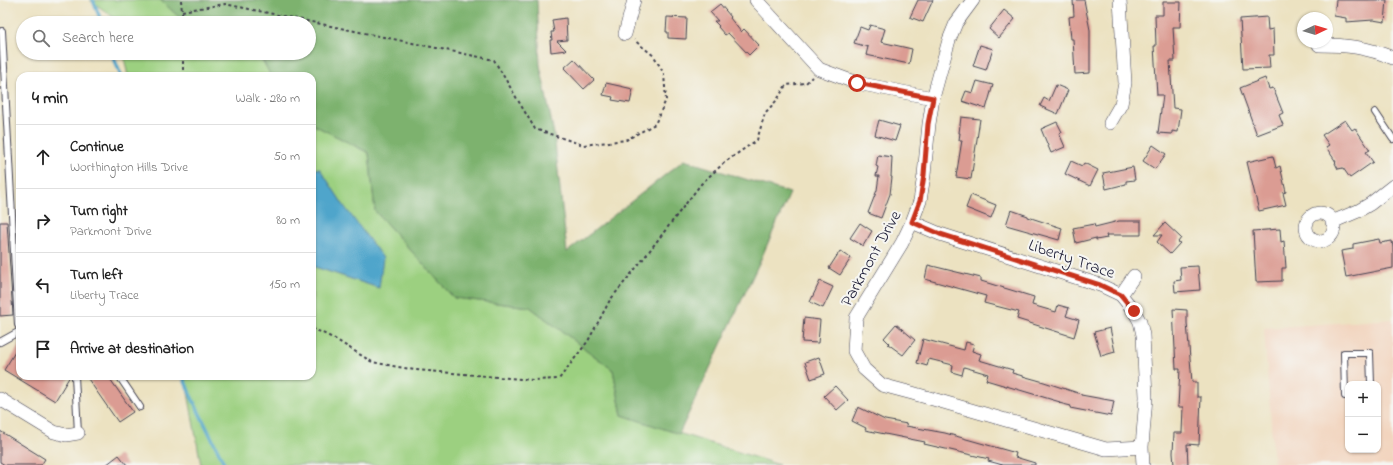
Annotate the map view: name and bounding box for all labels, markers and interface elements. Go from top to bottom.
north arrow [1297,12,1333,48]
search box [16,16,316,60]
icon: search [30,27,52,49]
text: Search here [62,27,134,49]
route start [848,74,866,92]
text: 4 min [32,86,68,111]
text: Walk · 280 m [235,89,300,108]
text: Continue [70,136,124,158]
icon: ahead [32,146,54,168]
text: 50 m [274,147,300,166]
text: Worthington Hills Drive [70,158,188,177]
text: Turn right [70,200,128,222]
street label: Parkmont Drive [835,206,908,311]
icon: right [32,210,54,232]
text: 80 m [276,211,300,230]
text: Parkmont Drive [70,222,152,241]
street label: Liberty Trace [1025,233,1118,287]
text: Turn left [70,264,123,286]
icon: left [32,274,54,296]
text: 150 m [269,275,300,294]
text: Liberty Trace [70,286,139,305]
route end [1125,302,1143,320]
icon: arrive [32,338,54,360]
text: Arrive at destination [70,338,194,360]
map controls [1345,381,1381,453]
button: + [1345,381,1381,417]
button: − [1345,417,1381,453]

